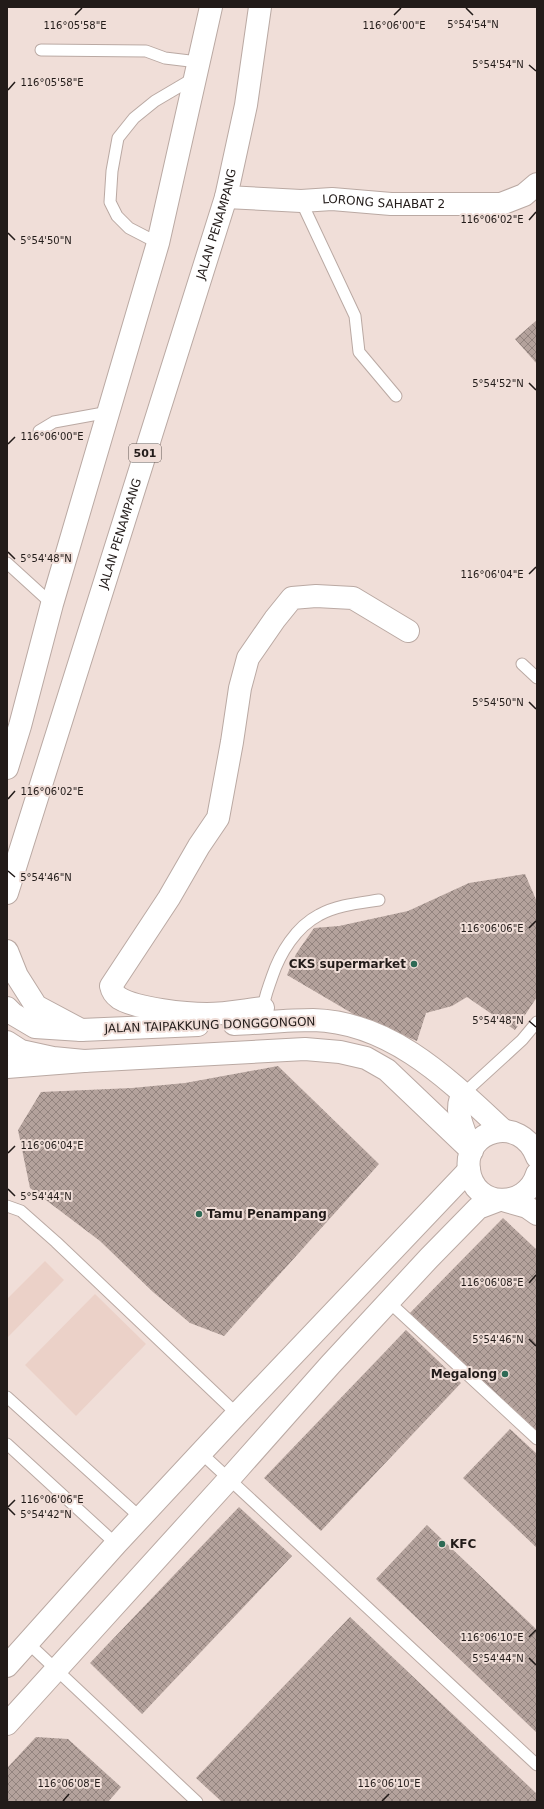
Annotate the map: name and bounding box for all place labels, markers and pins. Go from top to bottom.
place label: CKS supermarket [289,957,406,971]
marker: CKS supermarket [409,959,419,969]
place label: Tamu Penampang [207,1207,327,1221]
marker: Tamu Penampang [194,1209,204,1219]
place label: Megalong [431,1367,497,1381]
marker: Megalong [500,1369,510,1379]
place label: KFC [450,1537,476,1551]
marker: KFC [437,1539,447,1549]

